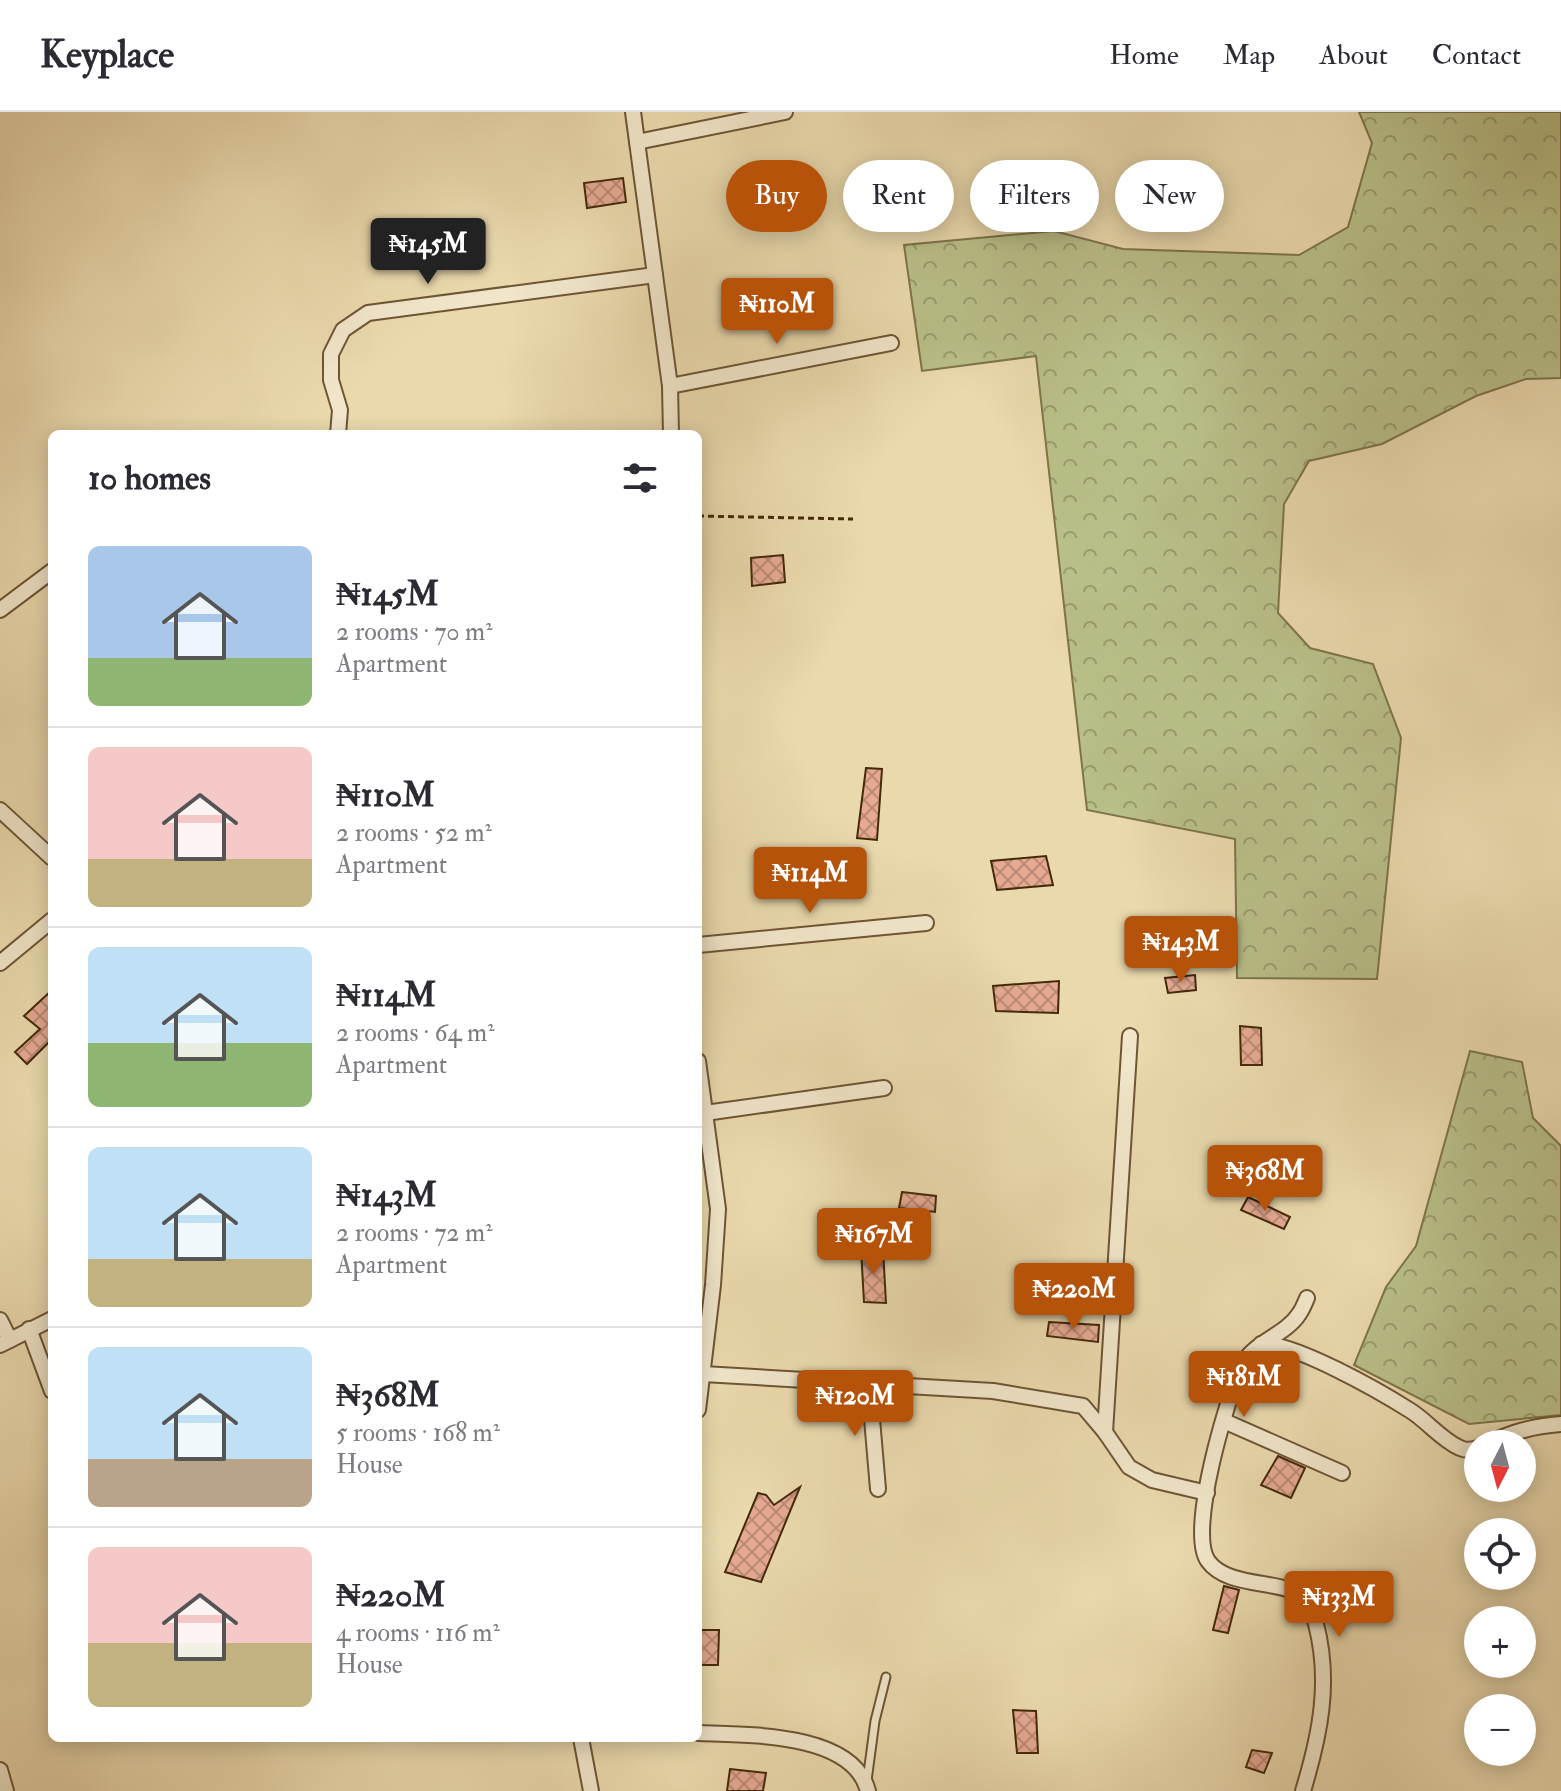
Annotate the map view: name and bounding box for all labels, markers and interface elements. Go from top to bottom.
text: Keyplace [40,31,174,79]
text: Home [1109,38,1179,73]
text: Map [1223,38,1275,73]
text: About [1319,38,1388,73]
text: Contact [1432,38,1521,73]
chip: Buy [726,160,827,232]
chip: Rent [843,160,954,232]
chip: Filters [970,160,1099,232]
chip: New [1115,160,1224,232]
pin: ₦145M [372,218,484,286]
text: ₦145M [389,228,467,260]
pin: ₦110M [721,278,833,346]
text: ₦110M [739,288,815,320]
icon: filters [618,456,662,500]
text: 10 homes [88,457,211,500]
text: ₦145M [336,573,439,616]
icon: home [152,578,248,674]
text: 2 rooms · 70 m² [336,616,493,648]
text: Apartment [336,648,447,680]
text: ₦110M [336,774,435,817]
icon: home [152,779,248,875]
text: 2 rooms · 52 m² [336,817,492,849]
pin: ₦114M [754,847,866,915]
text: Apartment [336,849,447,881]
text: ₦114M [772,857,848,889]
pin: ₦143M [1125,916,1237,984]
text: ₦143M [1142,926,1220,958]
text: ₦114M [336,974,436,1017]
icon: home [152,979,248,1075]
text: 2 rooms · 64 m² [336,1017,495,1049]
text: Apartment [336,1049,447,1081]
pin: ₦368M [1209,1145,1321,1213]
text: ₦368M [1225,1155,1305,1187]
text: ₦143M [336,1174,437,1217]
icon: home [152,1179,248,1275]
pin: ₦167M [818,1208,930,1276]
text: 2 rooms · 72 m² [336,1217,493,1249]
text: ₦167M [835,1218,913,1250]
text: Apartment [336,1249,447,1281]
pin: ₦220M [1018,1263,1130,1331]
text: ₦220M [1032,1273,1116,1305]
pin: ₦181M [1188,1351,1300,1419]
text: ₦181M [1207,1361,1281,1393]
pin: ₦120M [799,1370,911,1438]
text: ₦368M [336,1374,440,1417]
icon: home [152,1379,248,1475]
text: ₦120M [815,1380,895,1412]
text: 5 rooms · 168 m² [336,1417,500,1449]
north arrow [1464,1430,1536,1502]
map controls [1464,1430,1536,1766]
text: House [336,1449,403,1481]
button: locate [1464,1518,1536,1590]
pin: ₦133M [1283,1571,1395,1639]
text: ₦220M [336,1574,445,1617]
icon: home [152,1579,248,1675]
text: ₦133M [1302,1581,1376,1613]
button: + [1464,1606,1536,1678]
text: 4 rooms · 116 m² [336,1617,500,1649]
text: House [336,1649,403,1681]
button: − [1464,1694,1536,1766]

